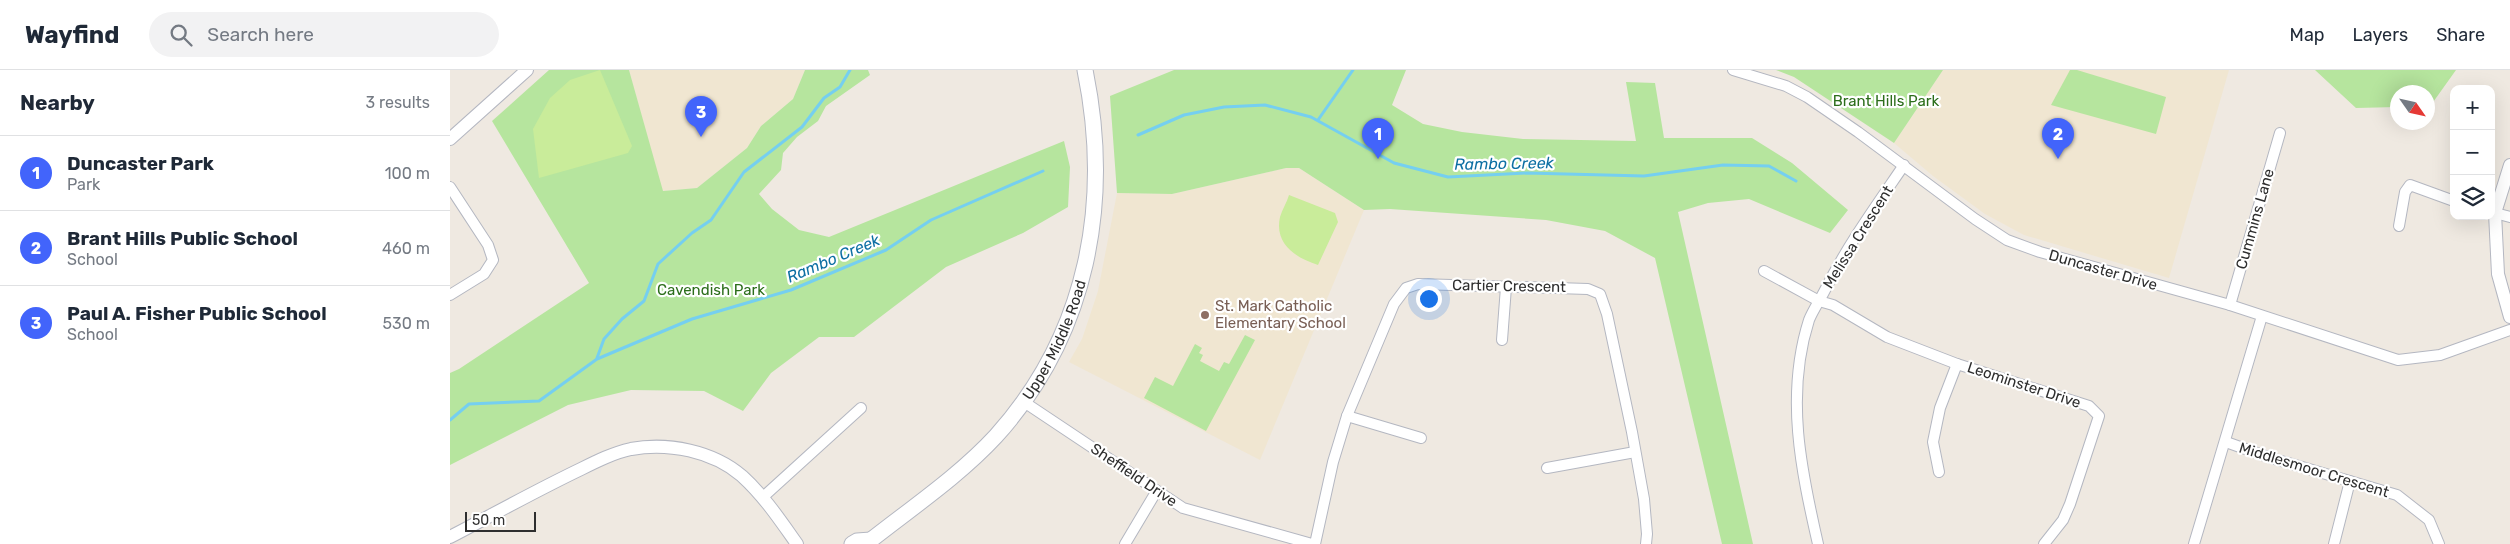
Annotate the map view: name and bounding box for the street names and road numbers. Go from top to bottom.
street label: Cummins Lane [2232,167,2278,271]
street label: Melissa Crescent [1819,182,1897,292]
street label: Duncaster Drive [2047,246,2159,294]
street label: Cartier Crescent [1452,276,1566,296]
street label: Upper Middle Road [1019,278,1090,403]
street label: Leominster Drive [1965,358,2083,412]
street label: Sheffield Drive [1087,439,1181,511]
street label: Middlesmoor Crescent [2237,439,2391,501]

